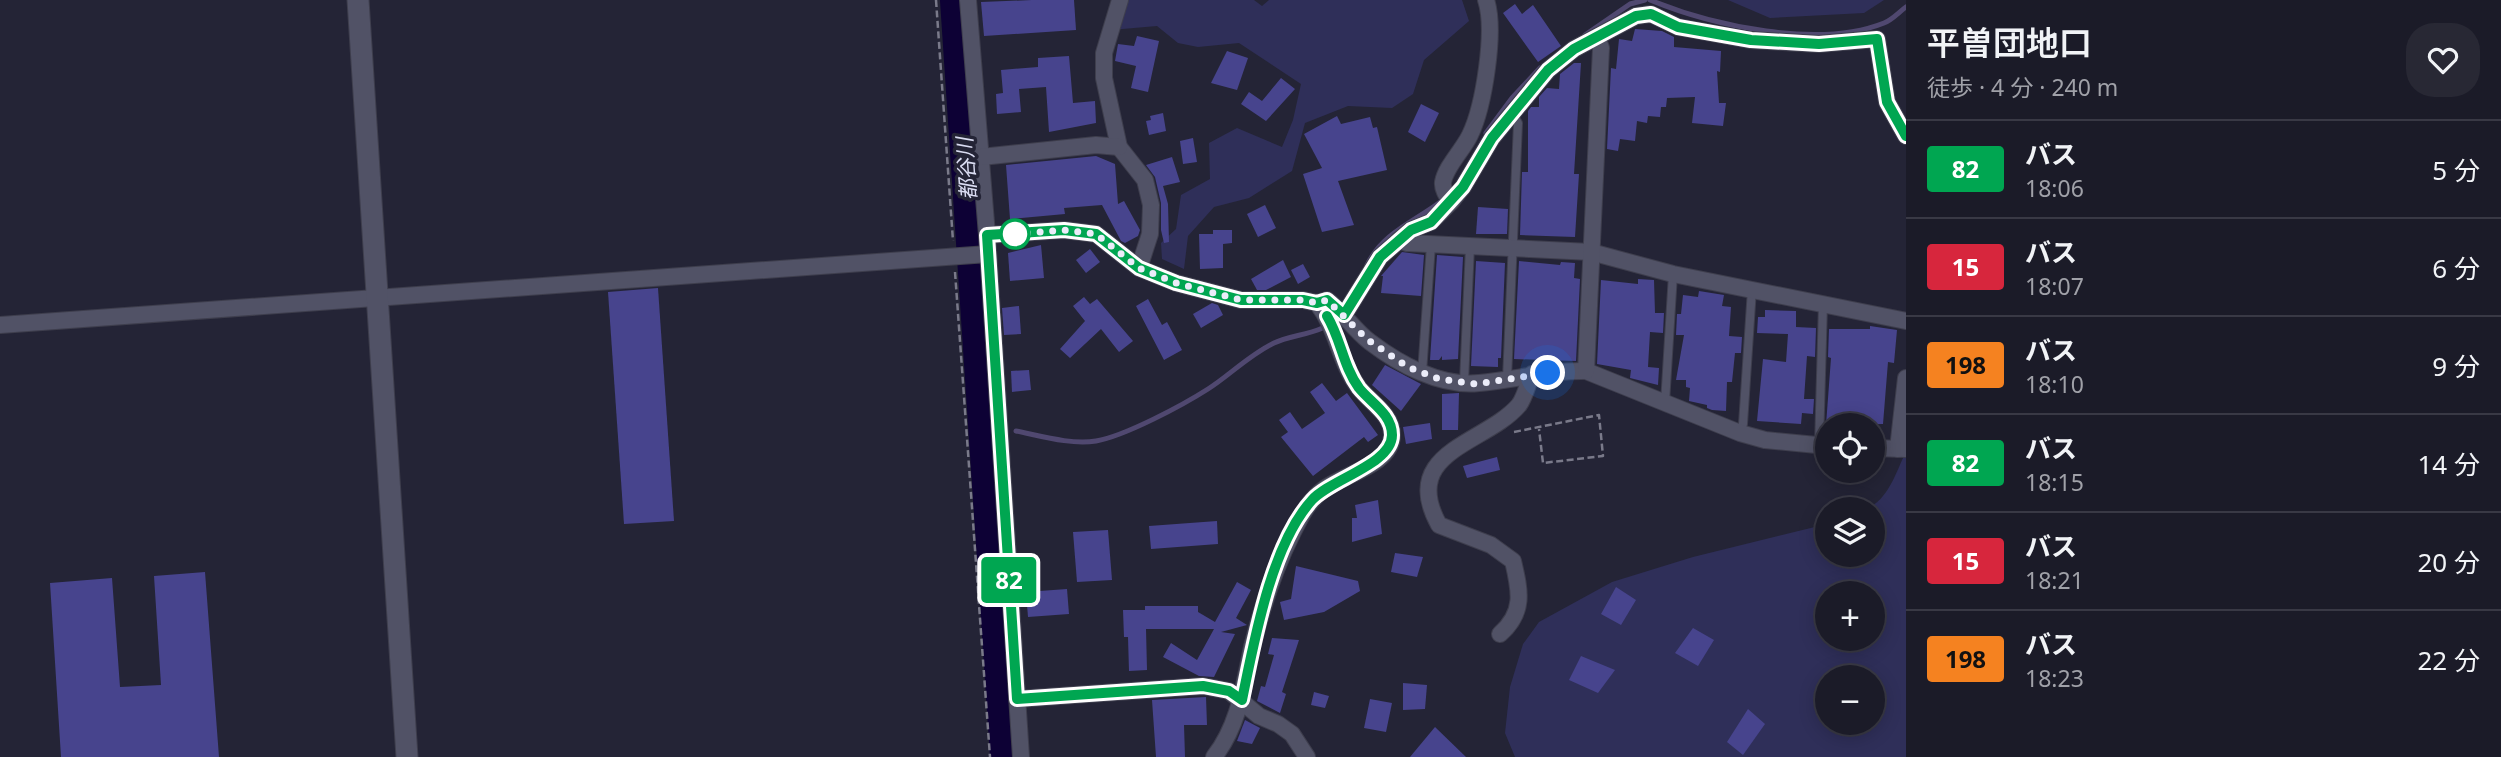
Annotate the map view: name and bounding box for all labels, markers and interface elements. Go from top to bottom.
text: 平曽団地口 [1927,20,2092,65]
button: heart [2406,23,2480,97]
text: 徒歩 · 4 分 · 240 m [1927,71,2118,103]
water label: 都谷川 [950,135,982,201]
text: バス [2025,136,2077,172]
text: 82 [1952,152,1979,185]
text: 5 分 [2432,152,2480,188]
text: 18:06 [2025,172,2084,204]
unlabelled marker [1000,219,1030,249]
text: バス [2025,234,2077,270]
text: 15 [1952,250,1979,283]
text: 6 分 [2432,250,2480,286]
text: 18:07 [2025,270,2084,302]
text: バス [2025,332,2077,368]
text: 198 [1945,348,1986,381]
text: 9 分 [2432,348,2480,384]
your location [1530,355,1565,390]
text: 18:10 [2025,368,2084,400]
map controls [1815,413,1885,735]
button: locate [1815,413,1885,483]
text: バス [2025,430,2077,466]
text: 82 [1952,446,1979,479]
text: 14 分 [2417,446,2480,482]
text: 18:15 [2025,466,2084,498]
button: layers [1815,497,1885,567]
text: バス [2025,528,2077,564]
text: 15 [1952,544,1979,577]
text: 20 分 [2417,544,2480,580]
line badge: 82 [978,557,1040,603]
text: 82 [995,563,1023,596]
text: 18:21 [2025,564,2084,596]
button: + [1815,581,1885,651]
text: バス [2025,626,2077,662]
text: 198 [1945,642,1986,675]
text: 22 分 [2417,642,2480,678]
text: 18:23 [2025,662,2084,694]
button: − [1815,665,1885,735]

